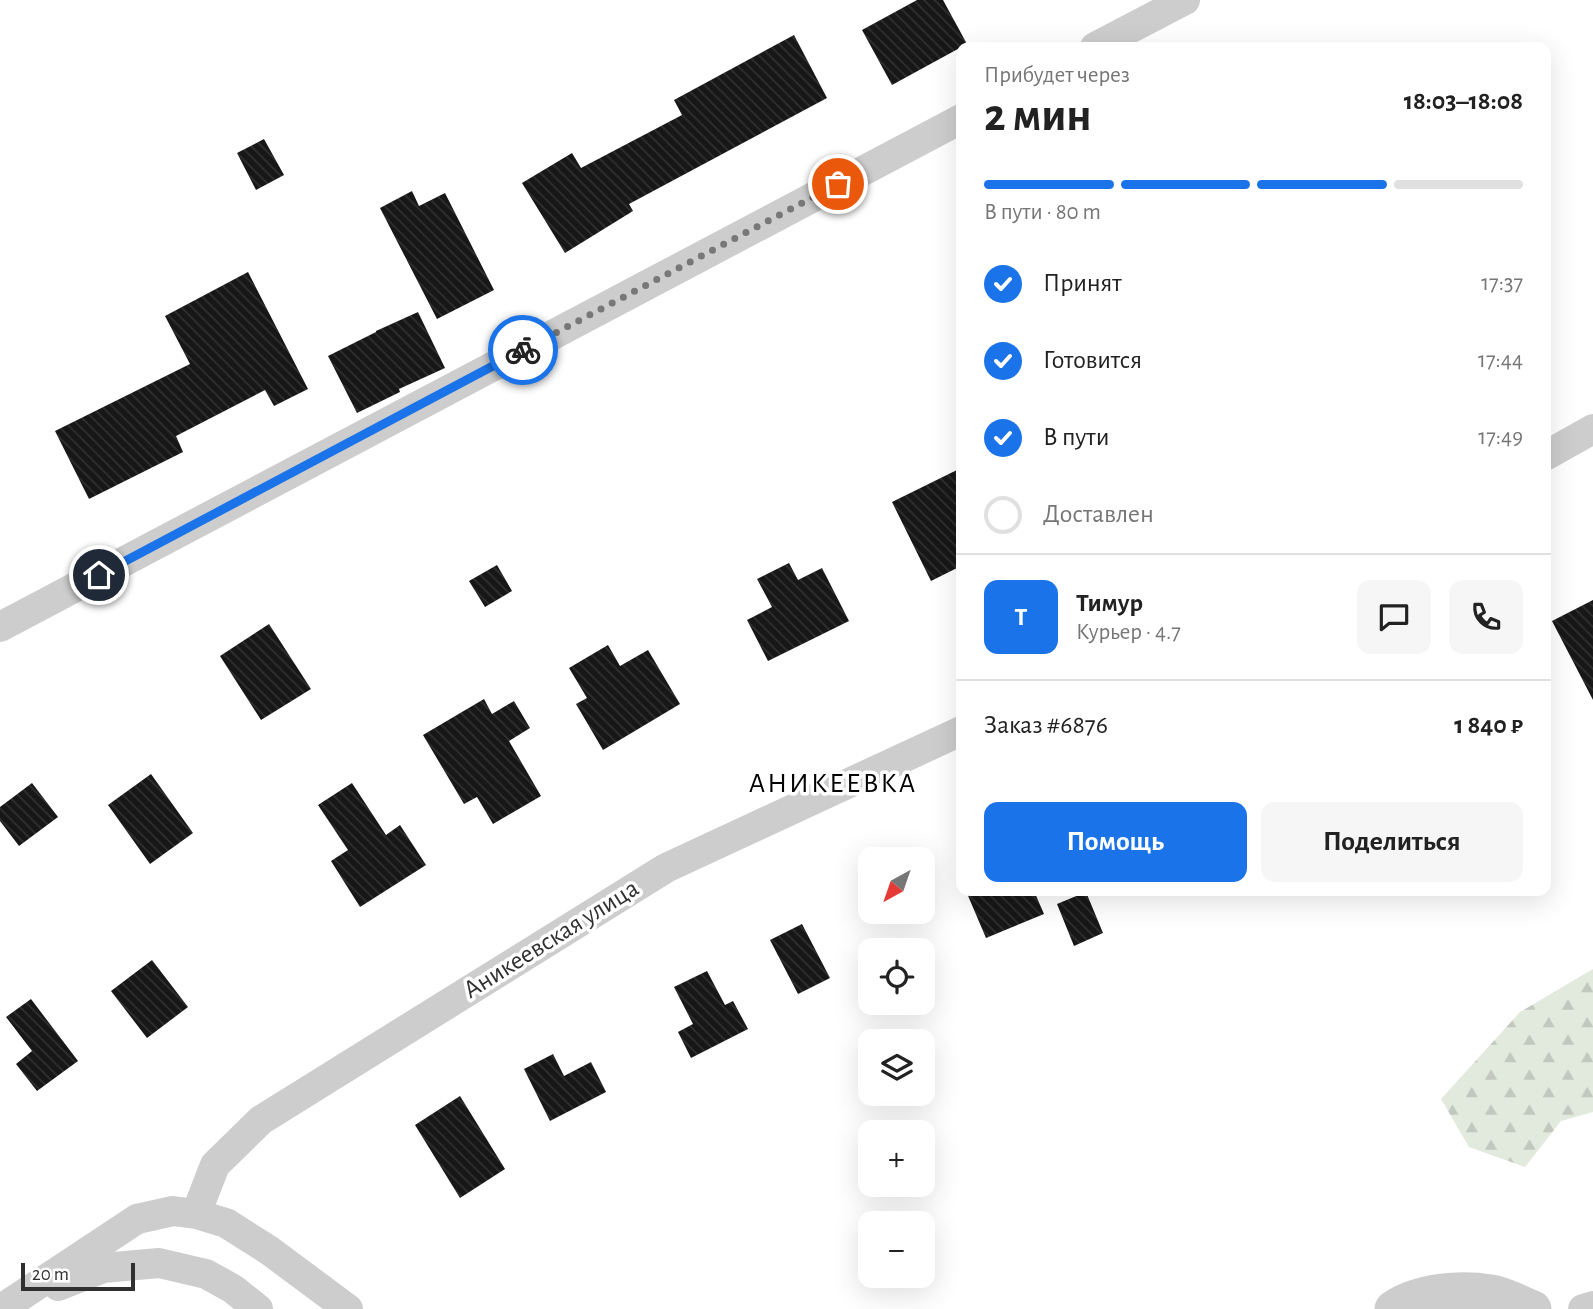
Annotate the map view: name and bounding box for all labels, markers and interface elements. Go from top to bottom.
text: Прибудет через [984,64,1130,87]
text: 18:03–18:08 [1404,88,1523,114]
text: 2 мин [984,93,1092,139]
pin [808,154,868,214]
icon: bag [819,165,857,203]
text: В пути · 80 m [984,201,1101,224]
icon: check [984,265,1022,303]
text: Принят [1043,270,1122,296]
text: 17:37 [1481,272,1523,295]
courier [488,315,558,385]
icon: bike [504,331,542,369]
icon: check [984,342,1022,380]
text: Готовится [1043,347,1142,373]
text: 17:44 [1478,349,1523,372]
icon: check [984,419,1022,457]
text: В пути [1043,424,1109,450]
text: 17:49 [1478,426,1523,449]
text: Доставлен [1043,501,1154,527]
pin [69,545,129,605]
icon: home [80,556,118,594]
button: chat [1357,580,1431,654]
button: phone [1449,580,1523,654]
text: Тимур [1076,590,1143,616]
text: Т [1015,604,1027,630]
text: Курьер · 4.7 [1076,621,1181,644]
text: Заказ #6876 [984,712,1108,738]
text: 1 840 ₽ [1454,712,1523,738]
district label: АНИКЕЕВКА [749,770,917,798]
button: Помощь [984,802,1247,882]
button: Поделиться [1261,802,1523,882]
north arrow [858,847,934,924]
map controls [858,847,935,1288]
street label: Аникеевская улица [459,875,643,1003]
button: locate [858,938,935,1015]
button: layers [858,1029,935,1106]
button: + [858,1120,935,1197]
button: − [858,1211,935,1288]
scale bar [21,1260,135,1292]
text: 20 m [32,1265,69,1284]

